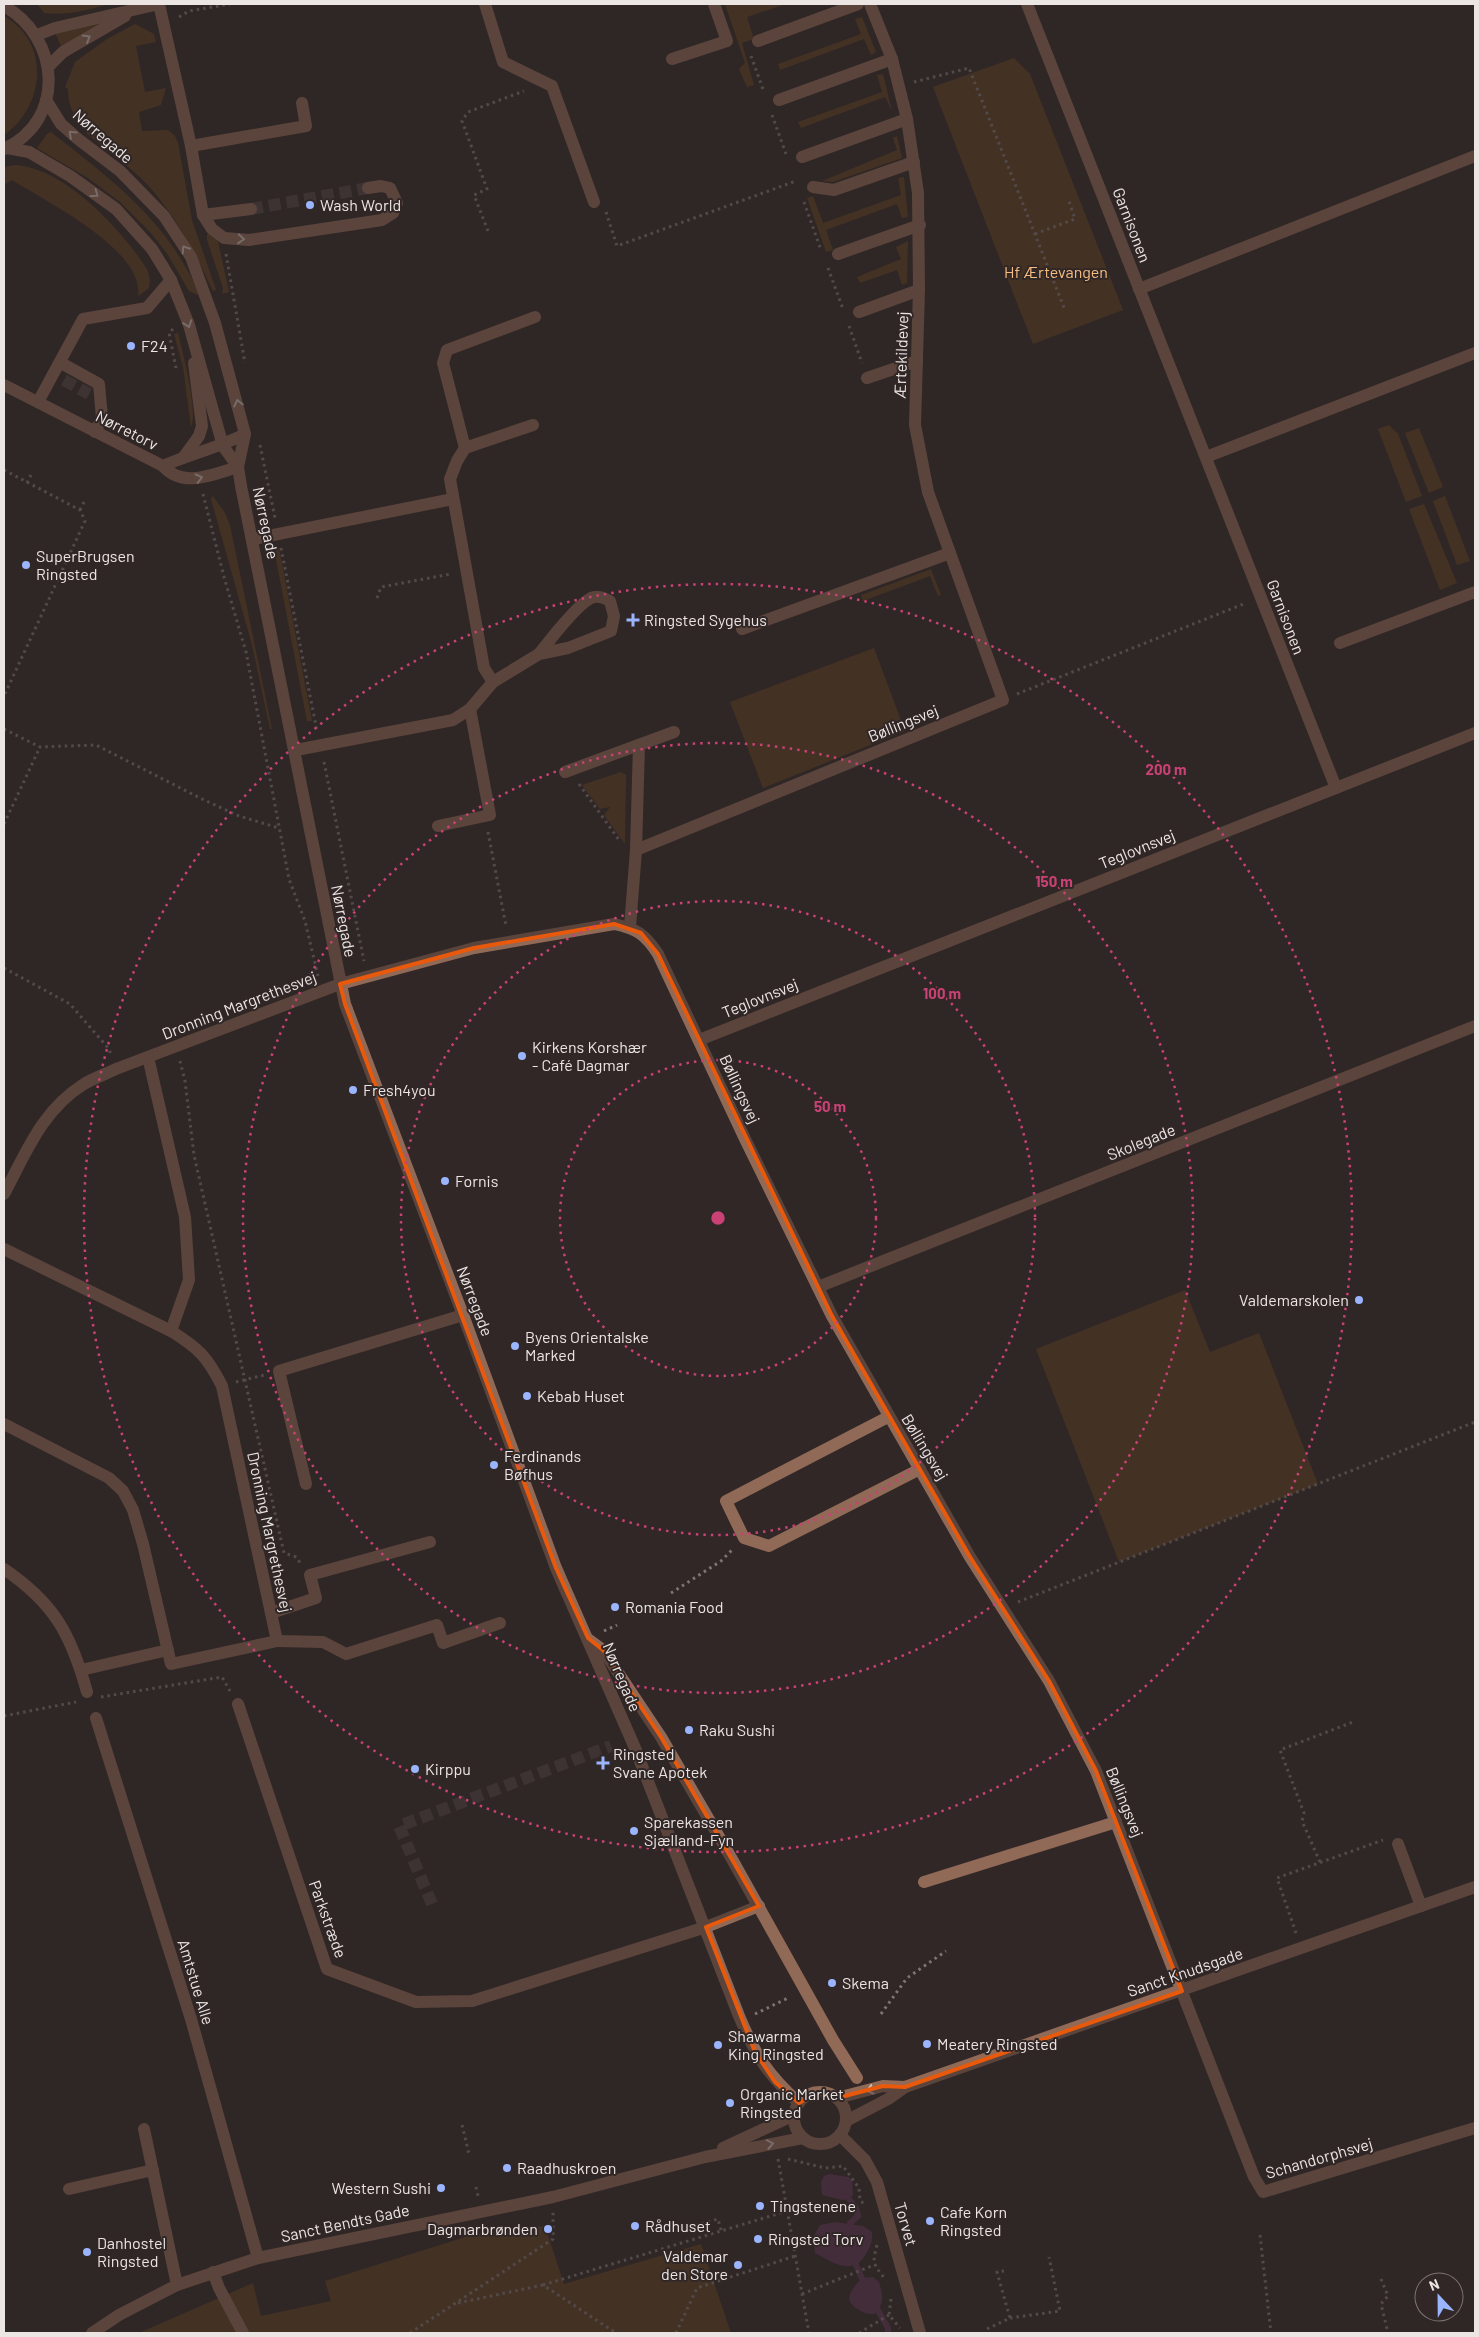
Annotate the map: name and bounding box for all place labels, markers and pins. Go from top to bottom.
place label: Wash World [320,195,401,214]
marker: Wash World [304,199,316,211]
place label: F24 [141,336,167,355]
marker: F24 [125,340,137,352]
place label: SuperBrugsen Ringsted [36,546,135,583]
marker: SuperBrugsen Ringsted [20,559,32,571]
place label: Ringsted Sygehus [644,610,767,629]
marker: Ringsted Sygehus [626,613,640,627]
place label: Kirkens Korshær - Café Dagmar [532,1037,647,1074]
marker: Kirkens Korshær - Café Dagmar [516,1050,528,1062]
place label: Fresh4you [363,1080,436,1099]
marker: Fresh4you [347,1084,359,1096]
place label: Fornis [455,1171,498,1190]
marker: Fornis [439,1175,451,1187]
centre of rings [709,1209,727,1227]
place label: Valdemarskolen [1239,1290,1349,1309]
marker: Valdemarskolen [1353,1294,1365,1306]
place label: Byens Orientalske Marked [525,1327,649,1364]
marker: Byens Orientalske Marked [509,1340,521,1352]
place label: Kebab Huset [537,1386,625,1405]
marker: Kebab Huset [521,1390,533,1402]
place label: Ferdinands Bøfhus [504,1446,581,1483]
marker: Ferdinands Bøfhus [488,1459,500,1471]
place label: Romania Food [625,1597,724,1616]
marker: Romania Food [609,1601,621,1613]
place label: Raku Sushi [699,1720,775,1739]
marker: Raku Sushi [683,1724,695,1736]
place label: Ringsted Svane Apotek [613,1744,707,1781]
marker: Ringsted Svane Apotek [597,1757,609,1769]
place label: Kirppu [425,1759,471,1778]
marker: Kirppu [409,1763,421,1775]
place label: Sparekassen Sjælland-Fyn [644,1812,734,1849]
marker: Sparekassen Sjælland-Fyn [628,1825,640,1837]
place label: Skema [842,1973,889,1992]
marker: Skema [826,1977,838,1989]
place label: Shawarma King Ringsted [728,2026,824,2063]
place label: Meatery Ringsted [937,2034,1057,2053]
marker: Meatery Ringsted [921,2038,933,2050]
marker: Shawarma King Ringsted [712,2039,724,2051]
place label: Organic Market Ringsted [740,2084,844,2121]
marker: Organic Market Ringsted [724,2097,736,2109]
place label: Raadhuskroen [517,2158,616,2177]
marker: Raadhuskroen [501,2162,513,2174]
place label: Western Sushi [332,2178,431,2197]
marker: Western Sushi [435,2182,447,2194]
place label: Tingstenene [770,2196,856,2215]
marker: Tingstenene [754,2200,766,2212]
place label: Cafe Korn Ringsted [940,2202,1007,2239]
marker: Cafe Korn Ringsted [924,2215,936,2227]
place label: Rådhuset [645,2216,711,2235]
place label: Dagmarbrønden [427,2219,538,2238]
marker: Rådhuset [629,2220,641,2232]
marker: Dagmarbrønden [542,2223,554,2235]
place label: Ringsted Torv [768,2229,864,2248]
place label: Danhostel Ringsted [97,2233,166,2270]
marker: Ringsted Torv [752,2233,764,2245]
marker: Danhostel Ringsted [81,2246,93,2258]
place label: Valdemar den Store [661,2246,728,2283]
marker: Valdemar den Store [732,2259,744,2271]

